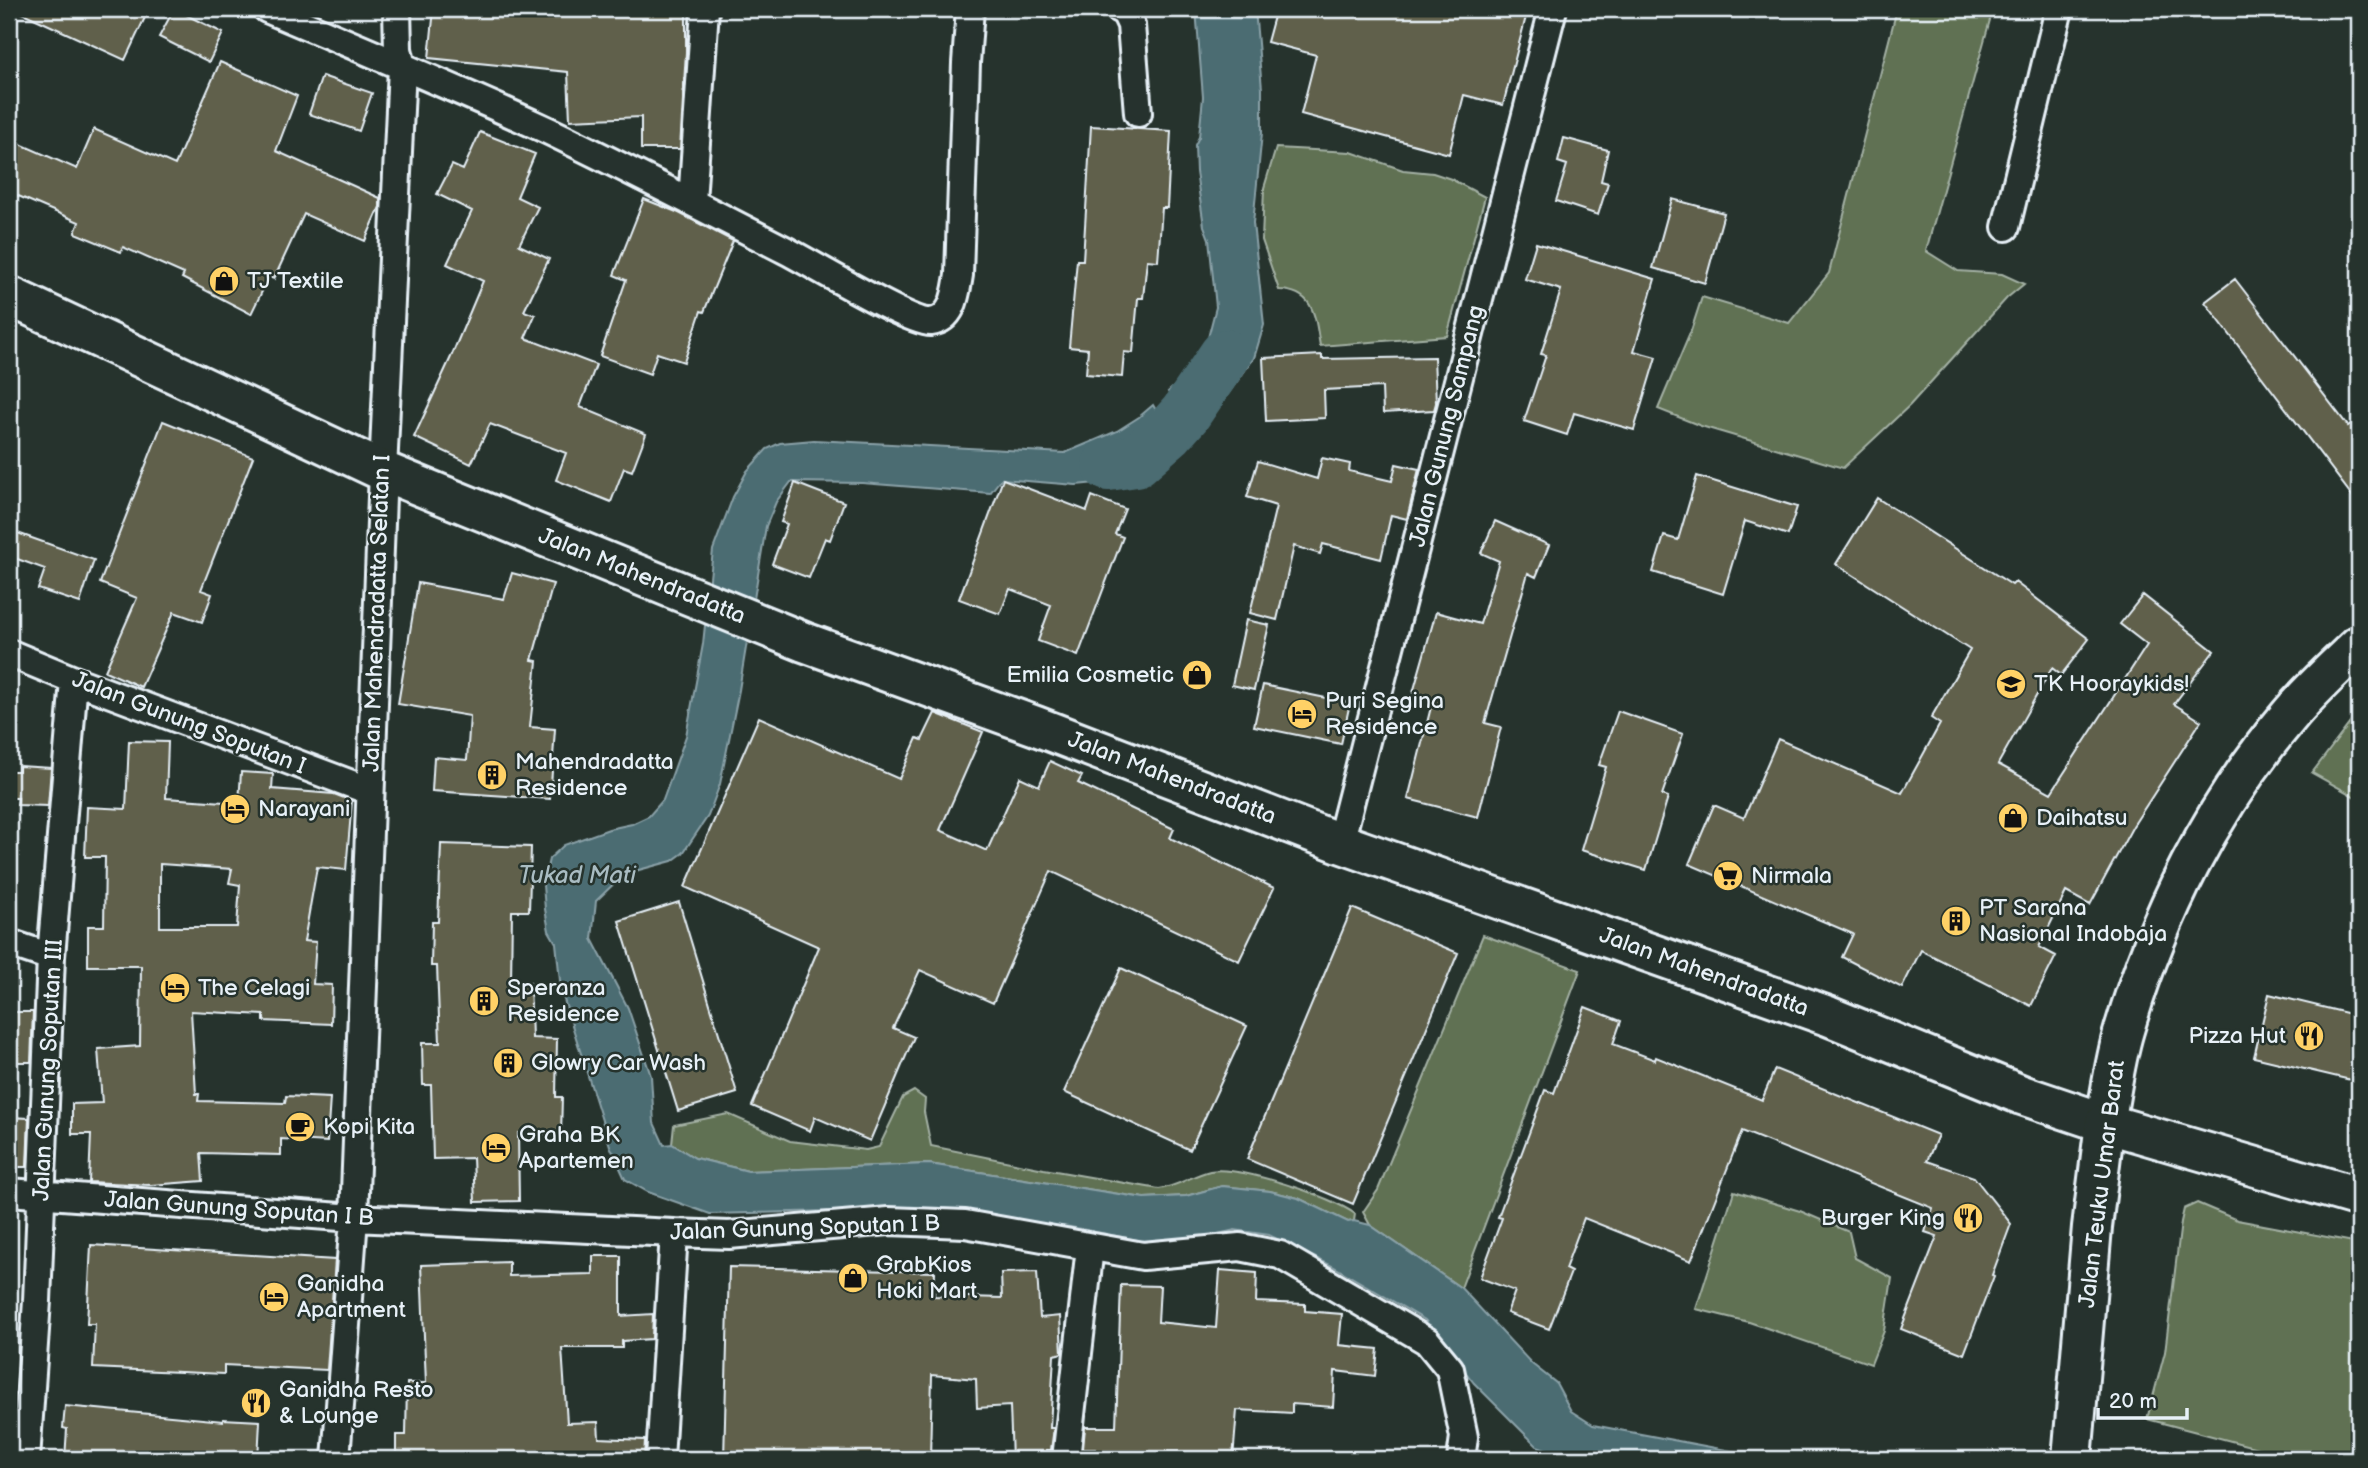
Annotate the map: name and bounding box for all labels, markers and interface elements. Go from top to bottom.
shop icon: TJ Textile [207,264,241,298]
place label: TJ Textile [247,267,344,295]
street label: Jalan Gunung Sampang [1403,302,1491,550]
street label: Jalan Mahendradatta Selatan I [357,454,397,772]
street label: Jalan Mahendradatta [534,522,750,630]
shop icon: Emilia Cosmetic [1180,658,1214,692]
place label: Emilia Cosmetic [1007,661,1174,689]
street label: Jalan Gunung Soputan I [68,665,310,781]
school or university icon: TK Hooraykids! [1994,667,2028,701]
place label: TK Hooraykids! [2034,670,2189,698]
place label: Puri Segina Residence [1325,687,1444,741]
hotel icon: Puri Segina Residence [1285,697,1319,731]
street label: Jalan Mahendradatta [1064,725,1280,831]
place label: Mahendradatta Residence [515,748,674,802]
building icon: Mahendradatta Residence [475,758,509,792]
hotel icon: Narayani [218,792,252,826]
place label: Narayani [258,795,350,823]
shop icon: Daihatsu [1996,801,2030,835]
place label: Daihatsu [2036,804,2128,832]
supermarket icon: Nirmala [1711,859,1745,893]
water label: Tukad Mati [518,861,637,890]
place label: Nirmala [1751,862,1832,890]
place label: PT Sarana Nasional Indobaja [1979,894,2167,948]
building icon: PT Sarana Nasional Indobaja [1939,904,1973,938]
street label: Jalan Mahendradatta [1596,921,1812,1023]
street label: Jalan Gunung Soputan III [27,938,69,1202]
hotel icon: The Celagi [158,971,192,1005]
place label: The Celagi [198,974,310,1002]
place label: Speranza Residence [507,974,619,1028]
building icon: Speranza Residence [467,984,501,1018]
restaurant icon: Pizza Hut [2292,1019,2326,1053]
place label: Pizza Hut [2189,1022,2286,1050]
building icon: Glowry Car Wash [491,1046,525,1080]
place label: Glowry Car Wash [531,1049,706,1077]
street label: Jalan Teuku Umar Barat [2073,1059,2131,1309]
cafe icon: Kopi Kita [283,1110,317,1144]
place label: Kopi Kita [323,1113,415,1141]
place label: Graha BK Apartemen [519,1121,634,1175]
hotel icon: Graha BK Apartemen [479,1131,513,1165]
street label: Jalan Gunung Soputan I B [103,1186,375,1232]
restaurant icon: Burger King [1951,1201,1985,1235]
place label: Burger King [1821,1204,1945,1232]
street label: Jalan Gunung Soputan I B [670,1209,941,1247]
place label: GrabKios Hoki Mart [876,1251,977,1305]
shop icon: GrabKios Hoki Mart [836,1261,870,1295]
place label: Ganidha Apartment [297,1270,406,1324]
hotel icon: Ganidha Apartment [257,1280,291,1314]
place label: Ganidha Resto & Lounge [279,1376,434,1430]
scale bar [2098,1377,2188,1421]
restaurant icon: Ganidha Resto & Lounge [239,1386,273,1420]
text: 20 m [2109,1389,2157,1414]

